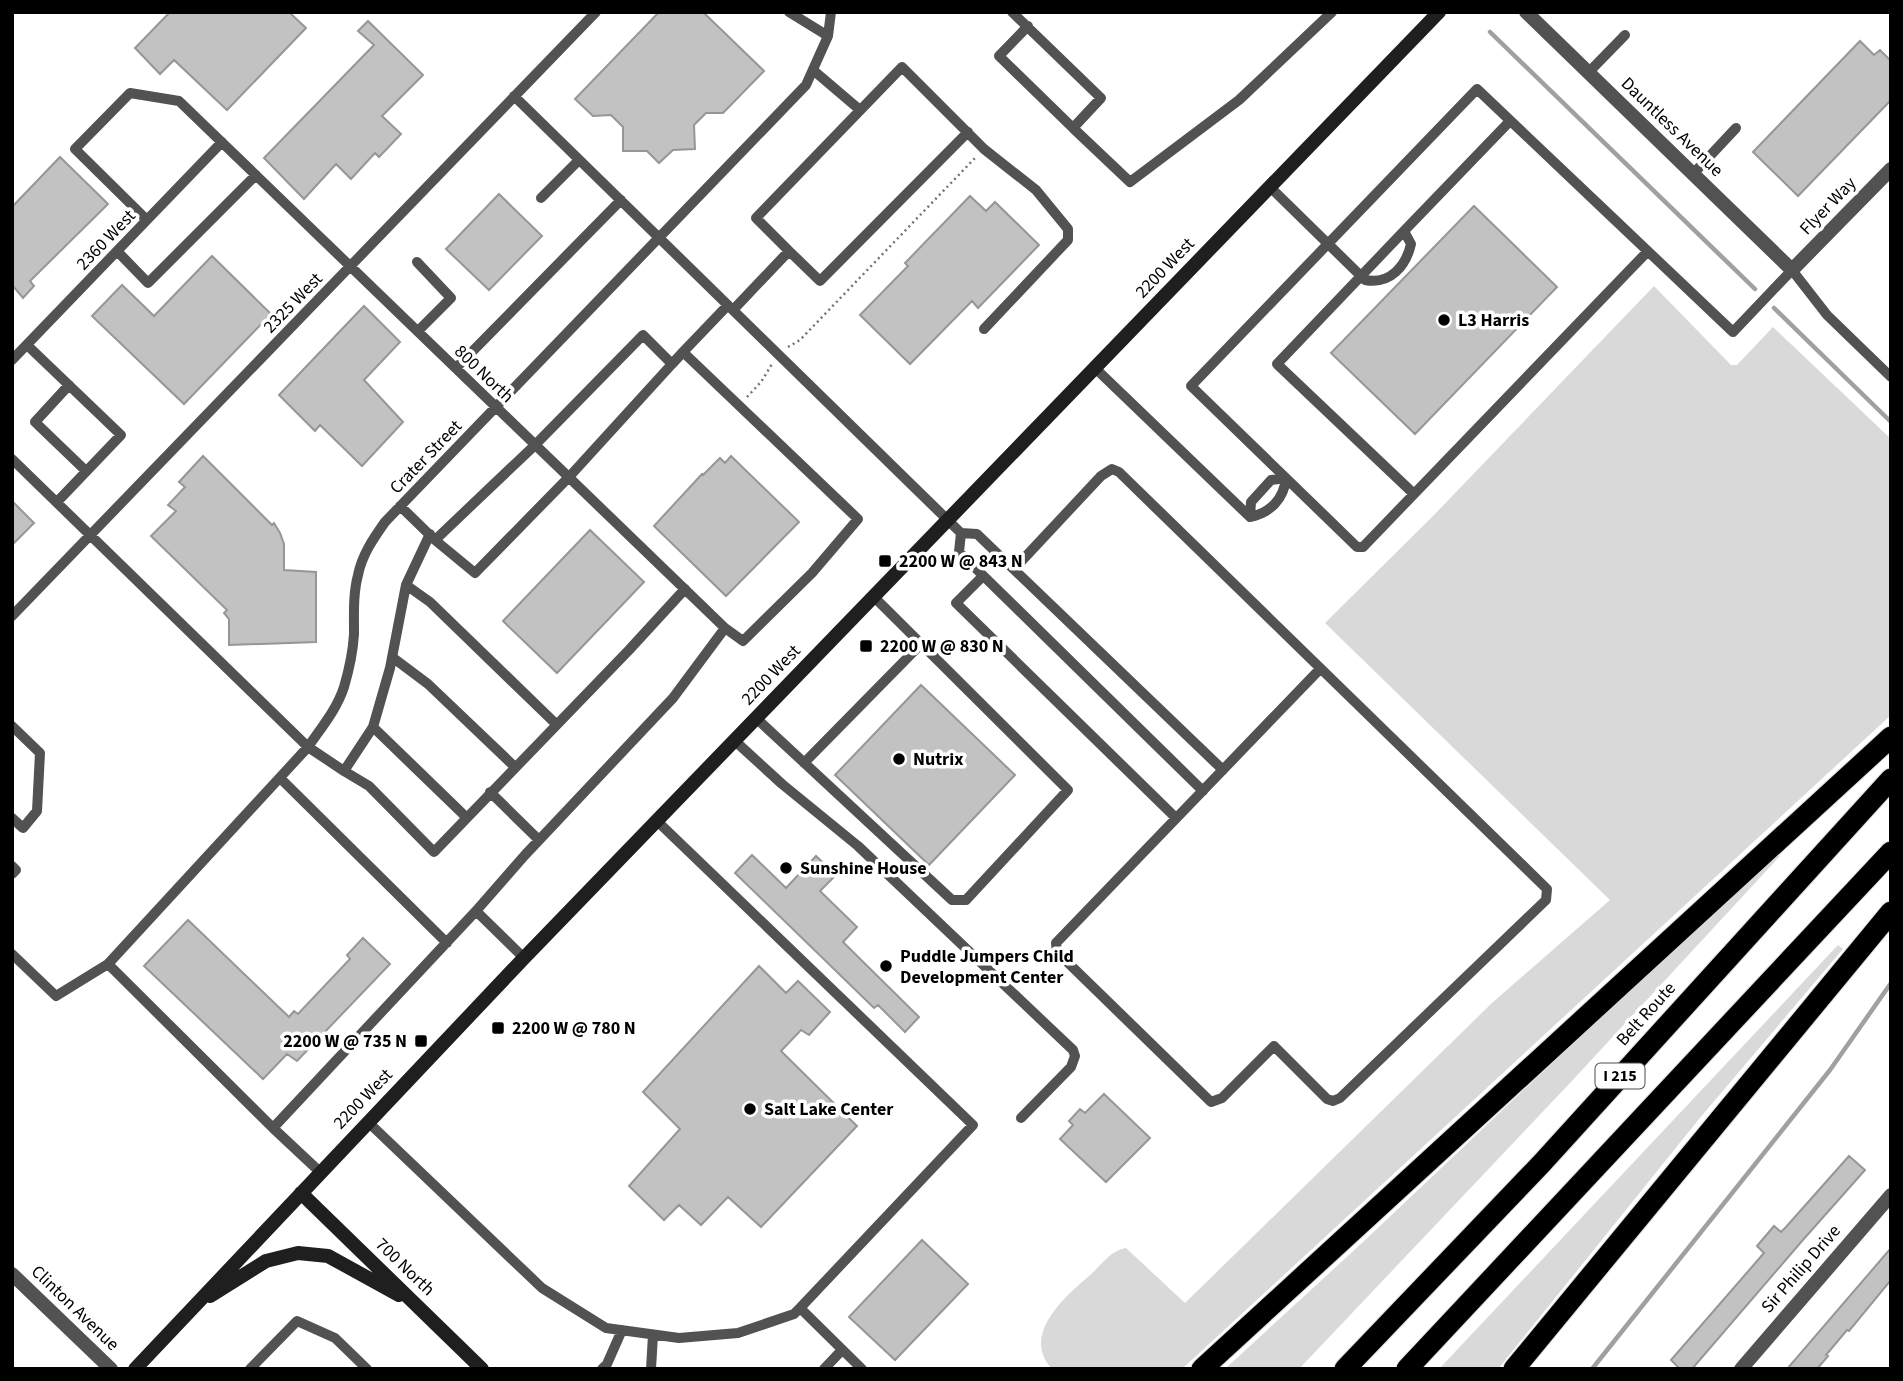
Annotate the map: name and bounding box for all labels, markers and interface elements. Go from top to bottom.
street label: Dauntless Avenue [1615,72,1729,182]
street label: Flyer Way [1794,171,1862,241]
street label: 2360 West [71,204,141,276]
street label: 2200 West [1130,232,1200,304]
street label: 2325 West [258,267,328,339]
place label: L3 Harris [1458,308,1529,333]
marker: L3 Harris [1436,312,1452,328]
street label: 800 North [449,339,519,409]
street label: Crater Street [384,414,468,500]
place label: 2200 W @ 843 N [899,549,1023,574]
marker: 2200 W @ 843 N [877,553,893,569]
place label: 2200 W @ 830 N [880,634,1004,659]
marker: 2200 W @ 830 N [858,638,874,654]
street label: 2200 West [736,639,806,711]
place label: Nutrix [913,747,963,772]
marker: Nutrix [891,751,907,767]
place label: Sunshine House [800,856,927,881]
marker: Sunshine House [778,860,794,876]
place label: Puddle Jumpers Child Development Center [900,944,1074,990]
marker: Puddle Jumpers Child Development Center [878,958,894,974]
street label: Belt Route [1611,977,1681,1051]
place label: 2200 W @ 780 N [512,1016,636,1041]
marker: 2200 W @ 780 N [490,1020,506,1036]
place label: 2200 W @ 735 N [283,1029,407,1054]
marker: 2200 W @ 735 N [413,1033,429,1049]
street label: 2200 West [328,1063,398,1135]
road number: I 215 [1596,1064,1644,1088]
place label: Salt Lake Center [764,1097,894,1122]
marker: Salt Lake Center [742,1101,758,1117]
street label: Sir Philip Drive [1756,1219,1847,1319]
street label: 700 North [370,1232,440,1302]
street label: Clinton Avenue [25,1260,125,1357]

